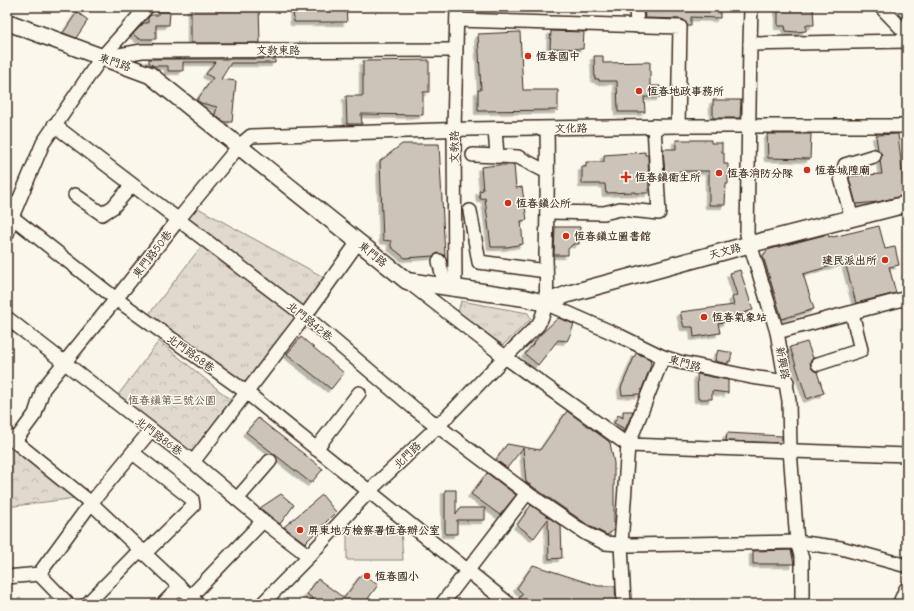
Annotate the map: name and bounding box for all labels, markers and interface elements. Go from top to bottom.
street label: 文教東路 [256,44,300,57]
place label: 恆春國中 [536,50,580,63]
street label: 東門路 [97,51,133,74]
marker: 恆春國中 [523,51,533,61]
place label: 恆春地政事務所 [647,85,724,98]
marker: 恆春地政事務所 [634,86,644,96]
street label: 文化路 [554,122,588,135]
street label: 文教路 [448,131,461,164]
place label: 恆春城隍廟 [815,164,870,177]
marker: 恆春城隍廟 [802,165,812,175]
place label: 恆春消防分隊 [727,167,793,180]
marker: 恆春消防分隊 [714,168,724,178]
marker: 恆春鎮衛生所 [620,171,632,183]
place label: 恆春鎮衛生所 [635,171,701,184]
place label: 恆春鎮公所 [516,197,571,210]
marker: 恆春鎮公所 [503,198,513,208]
street label: 東門路50巷 [130,228,175,281]
place label: 恆春鎮立圖書館 [574,230,651,243]
marker: 恆春鎮立圖書館 [561,231,571,241]
street label: 東門路 [356,239,390,270]
street label: 天文路 [708,241,743,262]
place label: 建民派出所 [822,254,877,267]
marker: 建民派出所 [880,255,890,265]
street label: 北門路42巷 [284,299,335,344]
place label: 恆春氣象站 [712,311,767,324]
marker: 恆春氣象站 [699,312,709,322]
street label: 北門路68巷 [164,332,217,375]
street label: 新興路 [773,346,792,381]
street label: 東門路 [667,353,702,374]
park label: 恆春鎮第三號公園 [128,394,216,407]
street label: 北門路86巷 [133,414,185,458]
street label: 北門路 [391,439,424,471]
place label: 屏東地方檢察署恆春辦公室 [308,524,440,537]
marker: 屏東地方檢察署恆春辦公室 [295,525,305,535]
place label: 恆春國小 [375,570,419,583]
marker: 恆春國小 [362,571,372,581]

